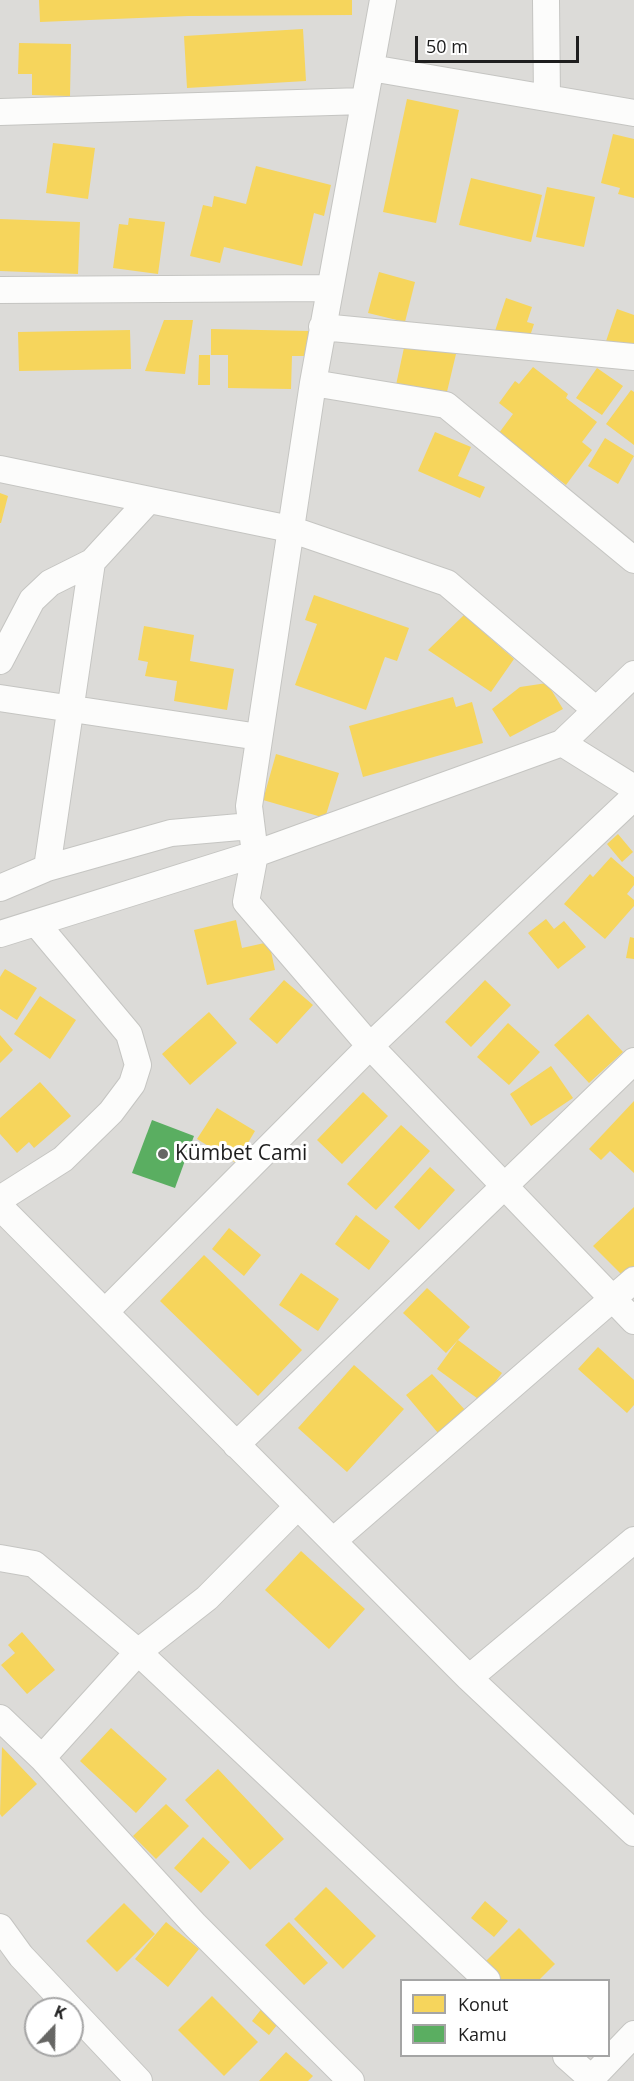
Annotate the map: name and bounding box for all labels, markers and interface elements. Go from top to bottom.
scale bar [418,24,582,62]
text: 50 m [426,34,468,58]
place label: Kümbet Cami [175,1141,307,1167]
marker: Kümbet Cami [156,1147,170,1161]
legend [400,1979,610,2057]
text: Konut [458,1992,508,2016]
north arrow [24,1997,84,2057]
text: K [51,2000,69,2024]
text: Kamu [458,2022,507,2046]

